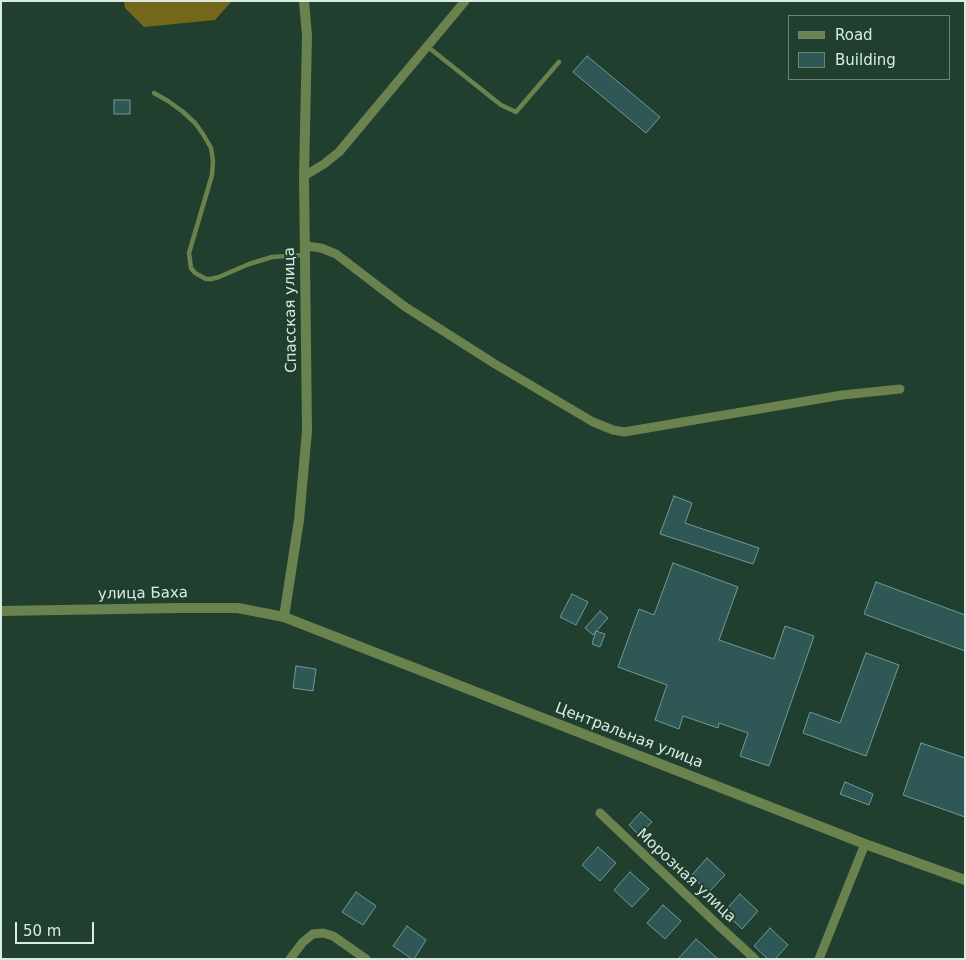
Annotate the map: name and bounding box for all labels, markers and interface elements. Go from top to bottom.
legend [788,15,951,80]
text: Road [835,26,873,44]
text: Building [835,51,896,69]
street label: Спасская улица [281,247,301,373]
street label: улица Баха [98,584,188,604]
street label: Центральная улица [553,699,705,773]
street label: Морозная улица [633,825,739,927]
scale bar [18,912,96,944]
text: 50 m [23,922,61,940]

